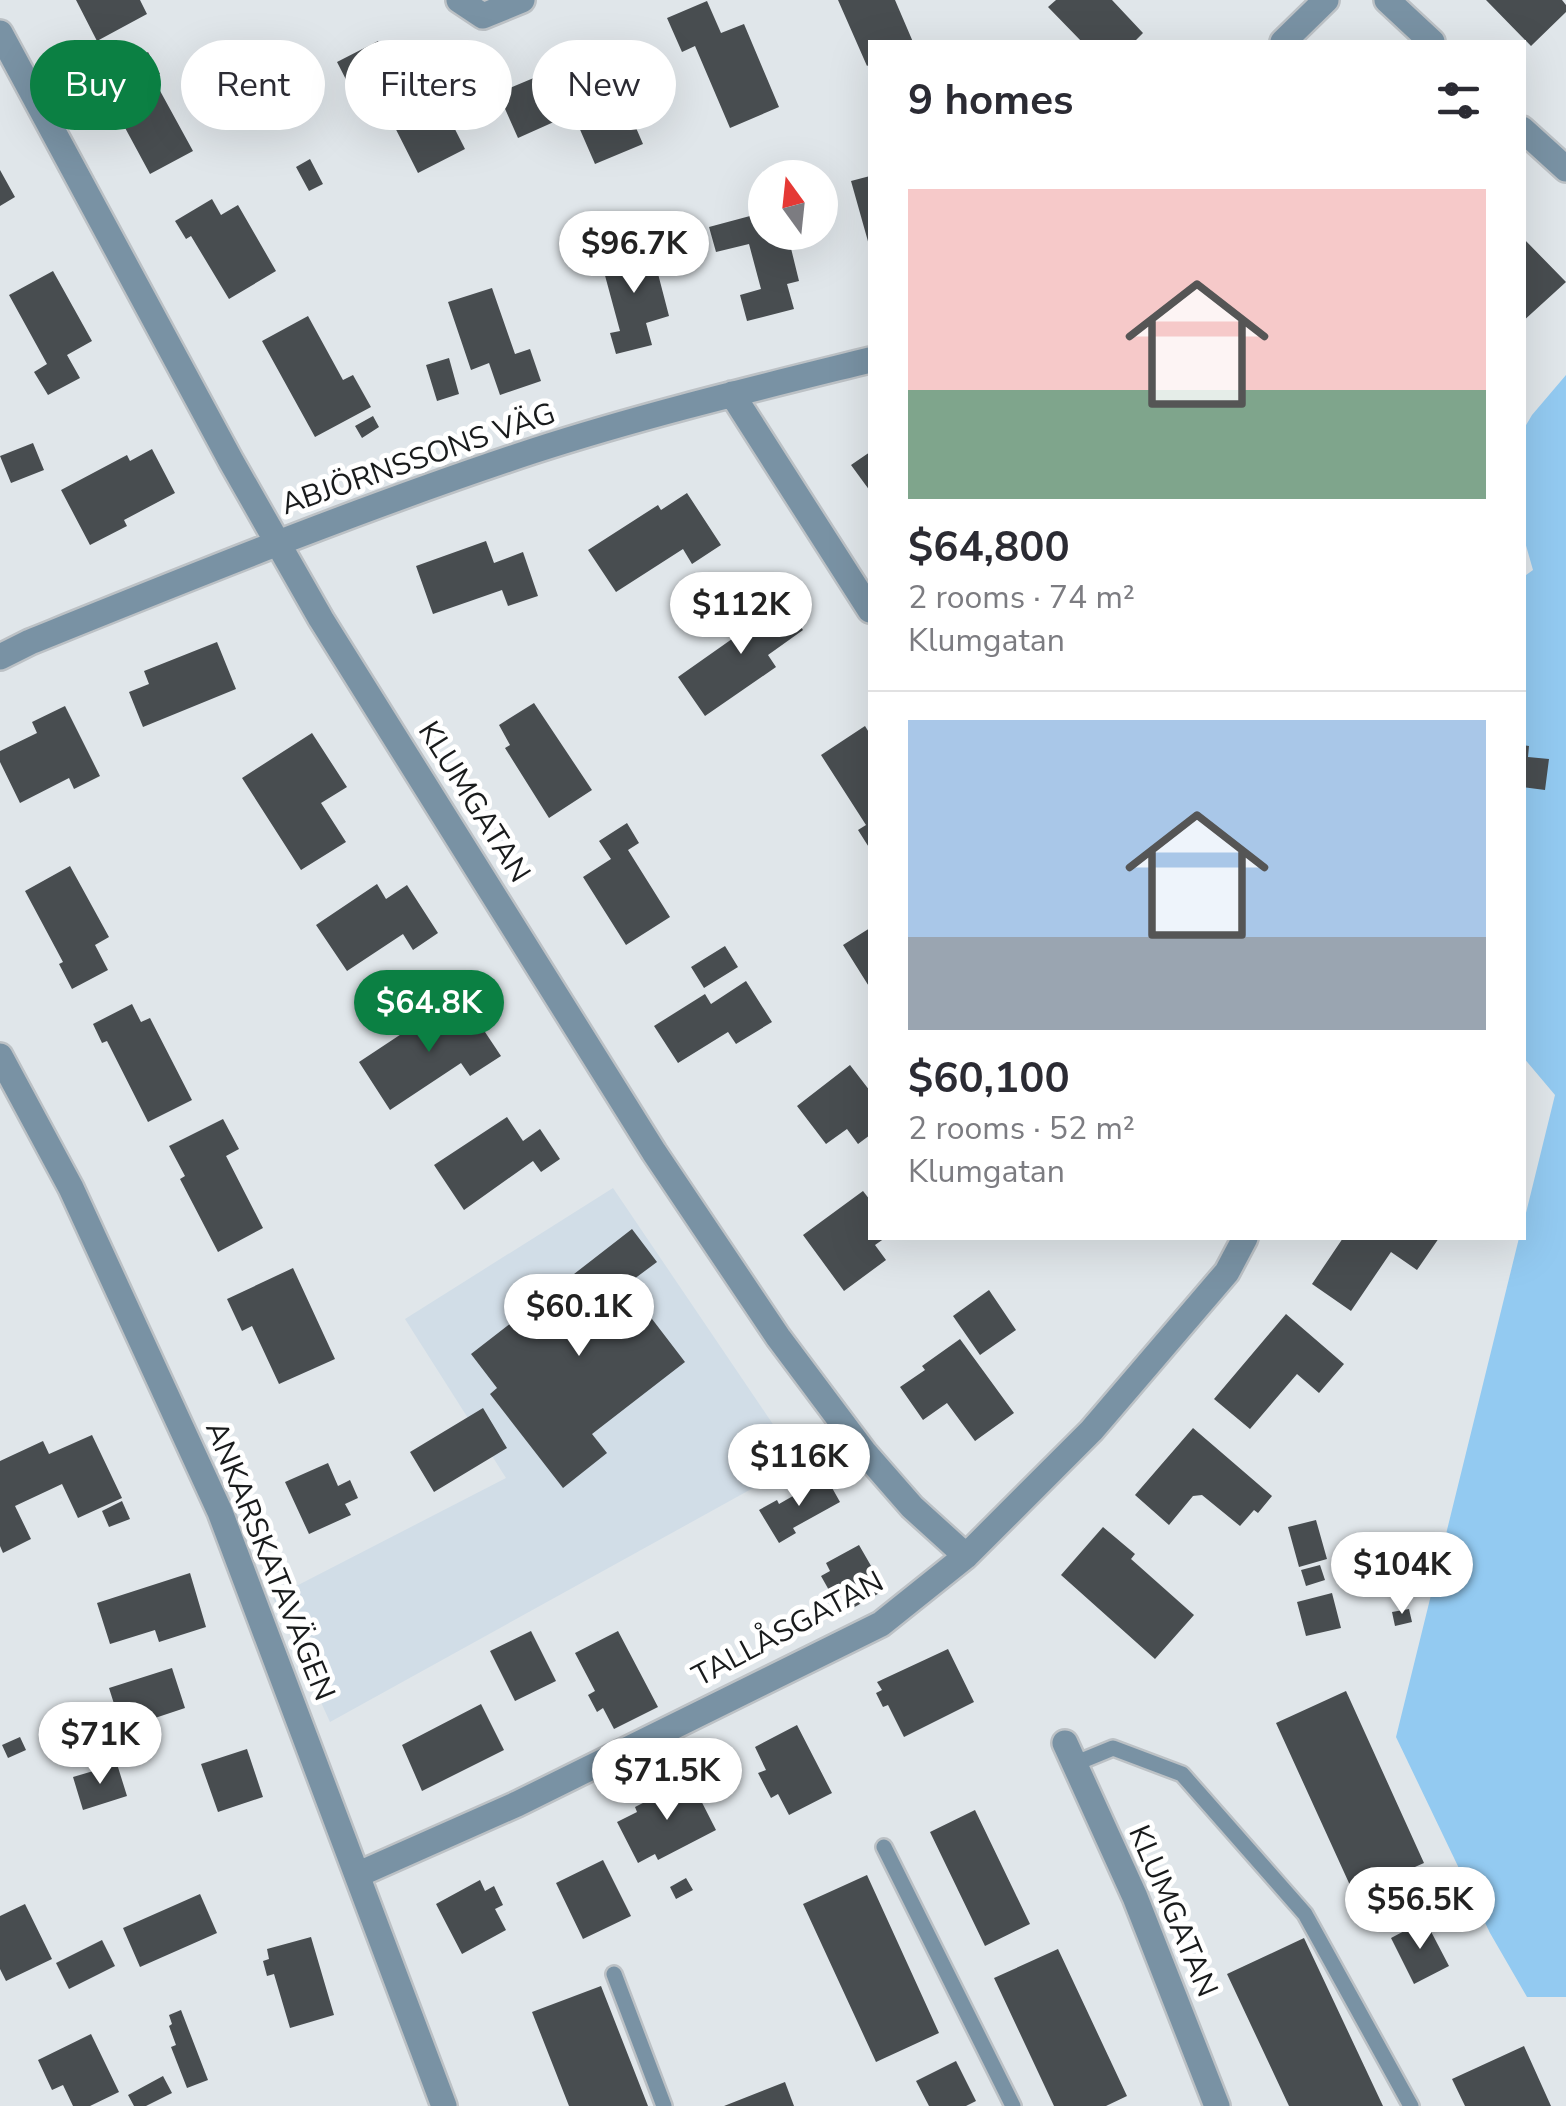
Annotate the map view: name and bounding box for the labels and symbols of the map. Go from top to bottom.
north arrow [748,160,838,250]
pin: $96.7K [553,211,715,296]
street label: ABJÖRNSSONS VÄG [275,393,561,525]
pin: $112K [671,572,811,657]
street label: KLUMGATAN [408,714,540,890]
pin: $64.8K [348,970,510,1055]
pin: $60.1K [498,1274,660,1359]
street label: ANKARSKATAVÄGEN [195,1415,345,1707]
pin: $116K [729,1424,869,1509]
pin: $104K [1332,1532,1472,1617]
street label: TALLÅSGATAN [685,1561,891,1697]
pin: $71K [41,1702,159,1787]
pin: $71.5K [586,1738,748,1823]
street label: KLUMGATAN [1118,1819,1228,2003]
pin: $56.5K [1339,1867,1501,1952]

